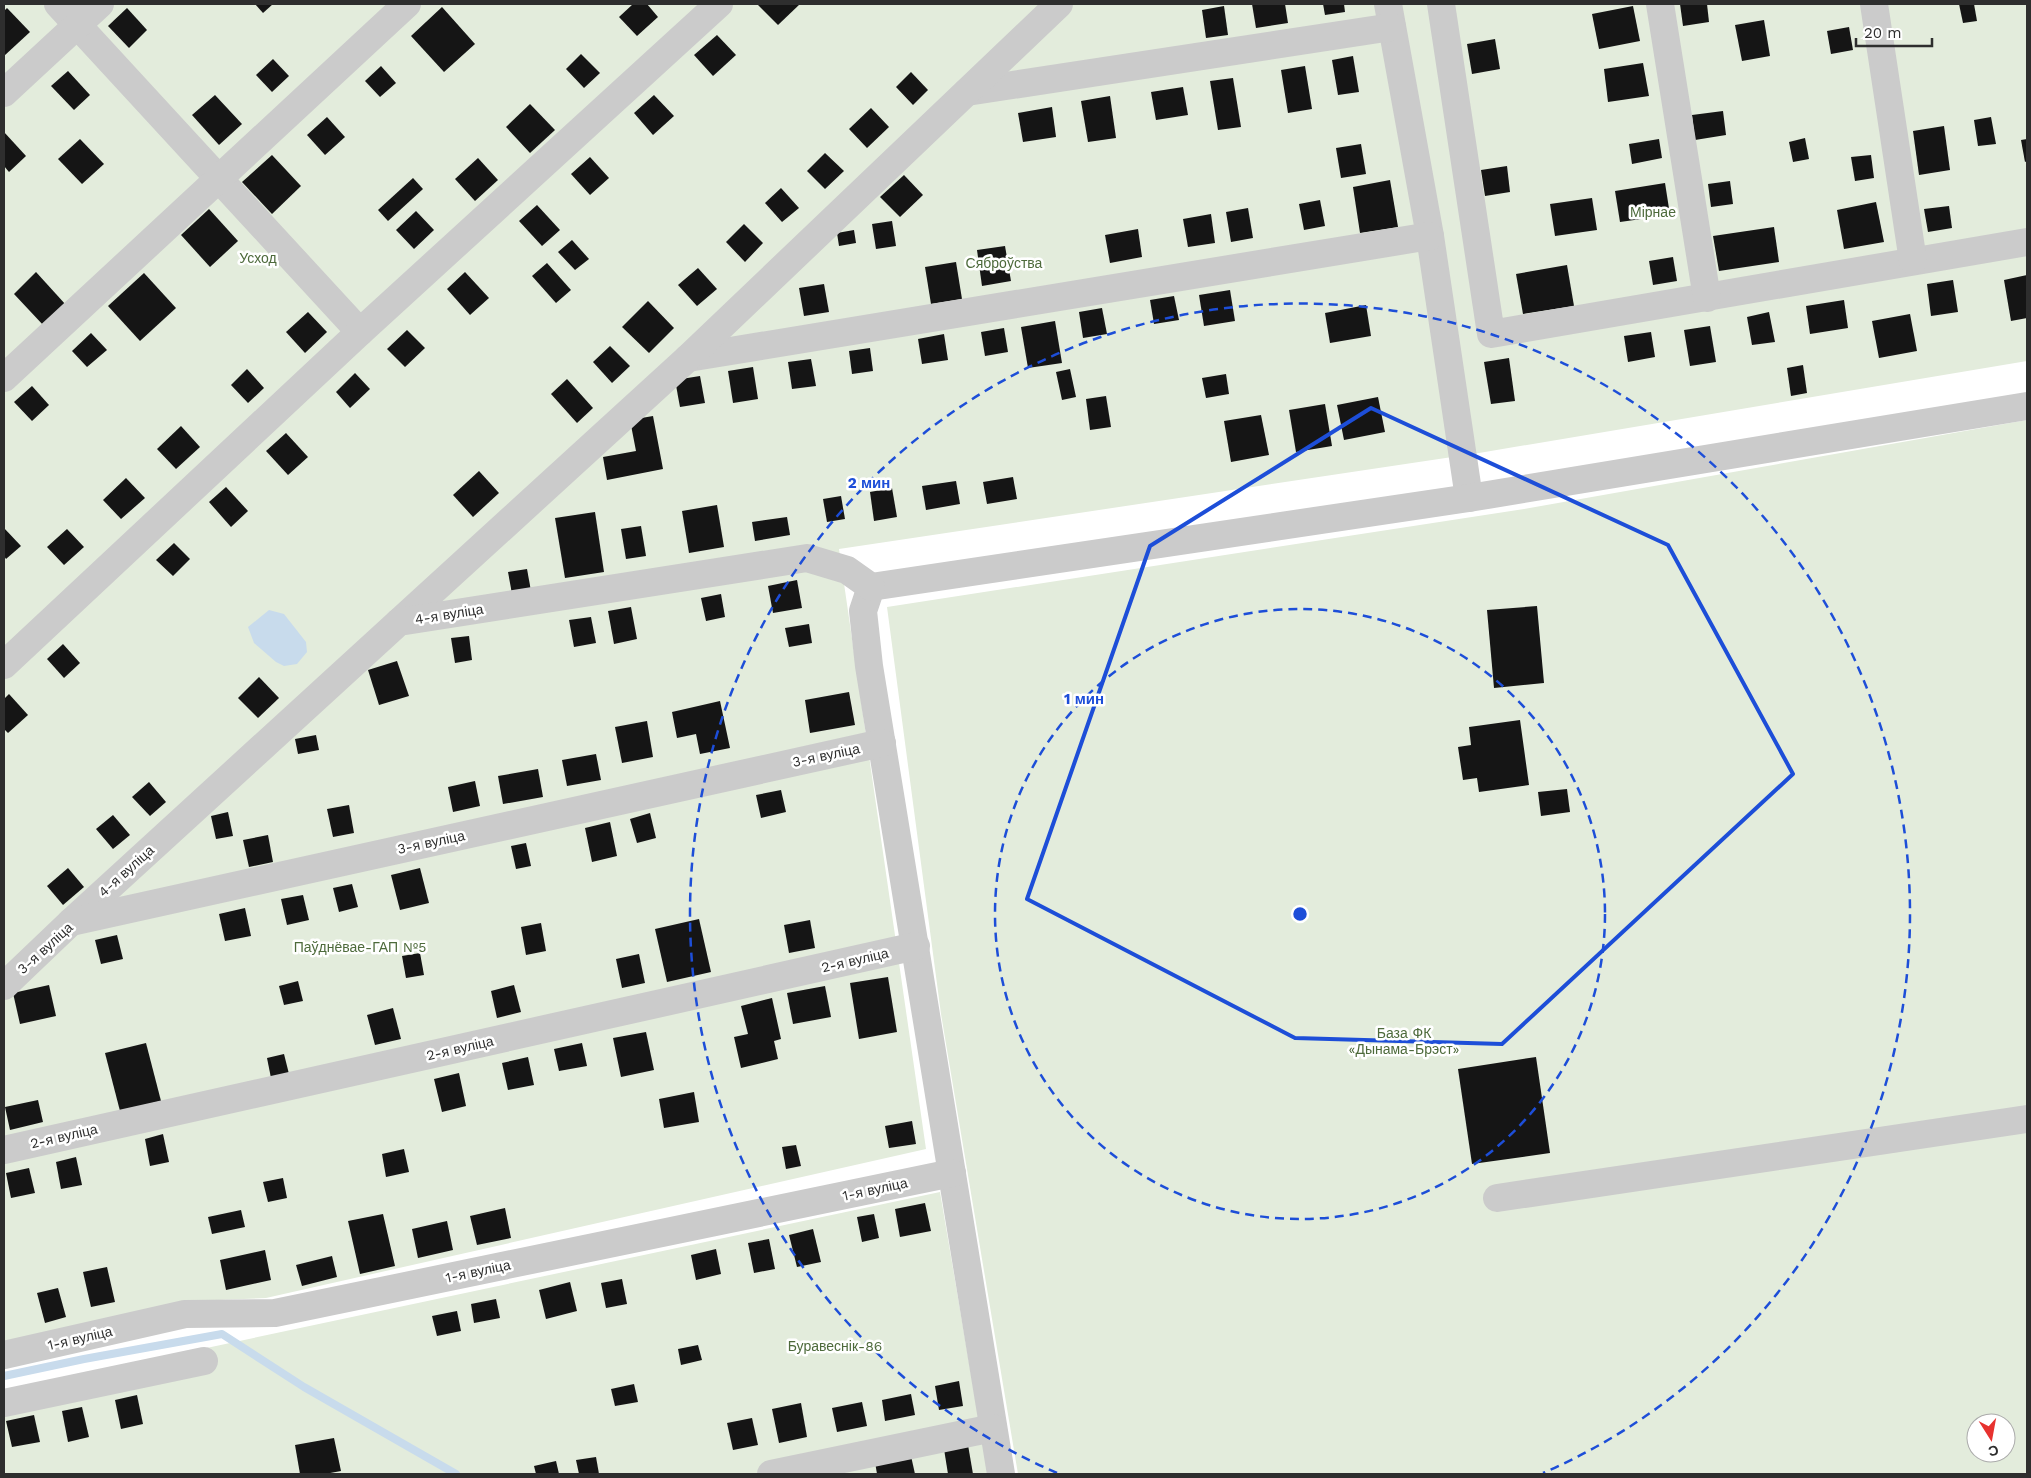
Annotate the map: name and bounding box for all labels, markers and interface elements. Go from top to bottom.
scale bar [1856,15,1932,47]
text: 20 m [1864,24,1902,42]
park label: Мірнае [1630,204,1676,220]
park label: Усход [239,250,277,266]
park label: Сяброўства [966,255,1043,271]
text: 2 мин [848,474,890,492]
street label: 4-я вуліца [414,601,485,627]
text: 1 мин [1064,690,1104,708]
street label: 3-я вуліца [791,740,861,770]
street label: 3-я вуліца [396,827,466,857]
street label: 4-я вуліца [95,842,157,900]
centre of rings [1291,905,1309,923]
street label: 3-я вуліца [14,919,76,977]
park label: Паўднёвае-ГАП №5 [294,939,426,955]
street label: 2-я вуліца [820,944,890,975]
park label: База ФК «Дынама-Брэст» [1349,1025,1460,1057]
street label: 2-я вуліца [425,1032,495,1063]
street label: 2-я вуліца [29,1120,99,1151]
street label: 1-я вуліца [841,1174,909,1204]
street label: 1-я вуліца [444,1256,512,1286]
street label: 1-я вуліца [46,1323,114,1353]
park label: Буравеснік-86 [788,1338,882,1354]
north arrow [1966,1413,2016,1463]
text: С [1987,1442,2000,1460]

